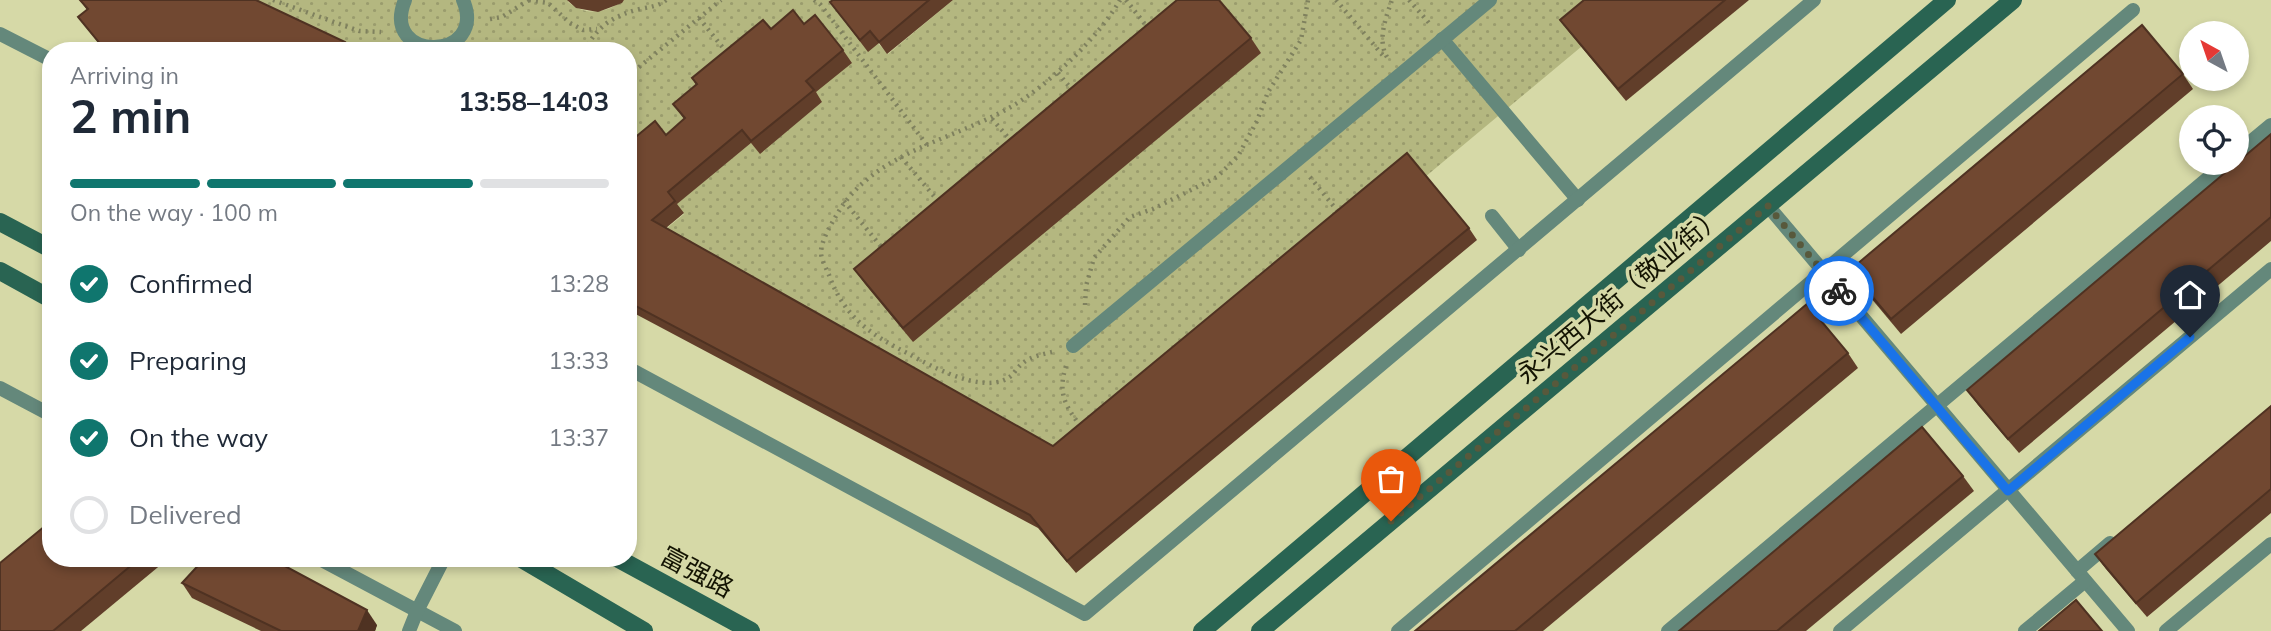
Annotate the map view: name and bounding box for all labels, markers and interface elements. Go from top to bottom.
north arrow [2179,21,2249,91]
map controls [2179,21,2249,175]
text: Arriving in [70,61,179,90]
text: 13:58–14:03 [458,85,609,118]
text: 2 min [70,87,191,145]
button: locate [2179,105,2249,175]
text: On the way · 100 m [70,198,278,227]
street label: 永兴西大街（敬业街） [1509,198,1730,391]
courier [1804,256,1874,326]
icon: check [70,265,108,303]
pin [2160,265,2220,337]
text: Confirmed [129,267,253,300]
text: 13:28 [549,269,609,298]
icon: bike [1820,272,1858,310]
icon: home [2171,276,2209,314]
icon: check [70,342,108,380]
text: Preparing [129,344,247,377]
text: 13:33 [549,346,609,375]
icon: check [70,419,108,457]
text: On the way [129,421,268,454]
text: 13:37 [549,423,609,452]
pin [1361,449,1421,521]
icon: bag [1372,460,1410,498]
text: Delivered [129,498,242,531]
street label: 富强路 [655,539,739,604]

